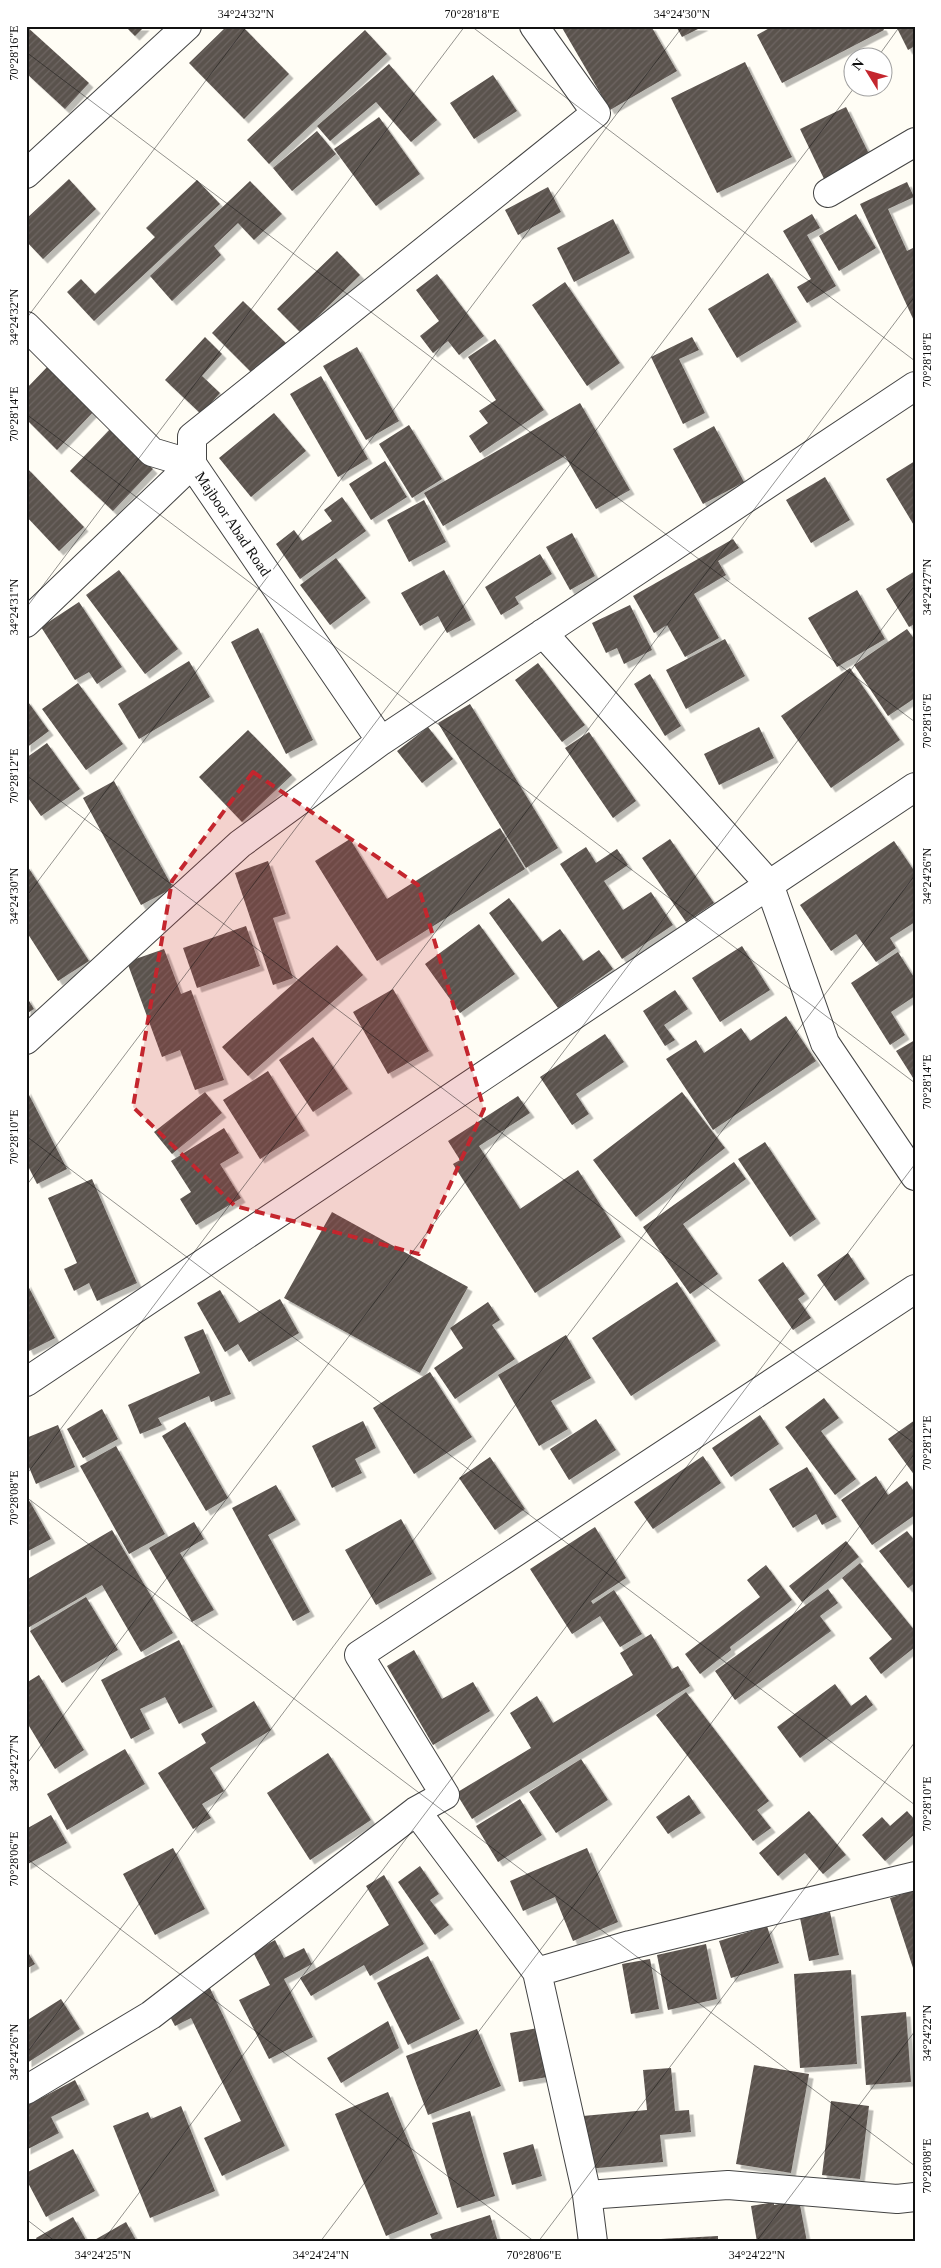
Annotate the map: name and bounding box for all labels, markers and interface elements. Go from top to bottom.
text: 34°24'32"N [218,7,275,21]
text: 70°28'18"E [444,7,500,21]
text: 34°24'30"N [654,7,711,21]
text: 70°28'16"E [7,25,21,81]
north arrow [844,48,894,98]
text: N [849,56,867,73]
text: 34°24'32"N [7,288,21,345]
text: 70°28'18"E [920,332,934,388]
text: 70°28'14"E [7,386,21,442]
street label: Majboor Abad Road [192,469,274,580]
text: 34°24'27"N [920,558,934,615]
text: 34°24'31"N [7,578,21,635]
text: 70°28'16"E [920,693,934,749]
text: 70°28'12"E [7,748,21,804]
text: 34°24'26"N [920,847,934,904]
text: 34°24'30"N [7,867,21,924]
text: 70°28'14"E [920,1054,934,1110]
text: 70°28'10"E [7,1109,21,1165]
text: 70°28'12"E [920,1415,934,1471]
text: 70°28'08"E [7,1470,21,1526]
text: 34°24'27"N [7,1734,21,1791]
text: 70°28'10"E [920,1776,934,1832]
text: 70°28'06"E [7,1831,21,1887]
text: 34°24'22"N [920,2004,934,2061]
text: 34°24'26"N [7,2023,21,2080]
text: 70°28'08"E [920,2138,934,2194]
text: 34°24'25"N [75,2248,132,2262]
text: 34°24'24"N [293,2248,350,2262]
text: 70°28'06"E [506,2248,562,2262]
text: 34°24'22"N [729,2248,786,2262]

